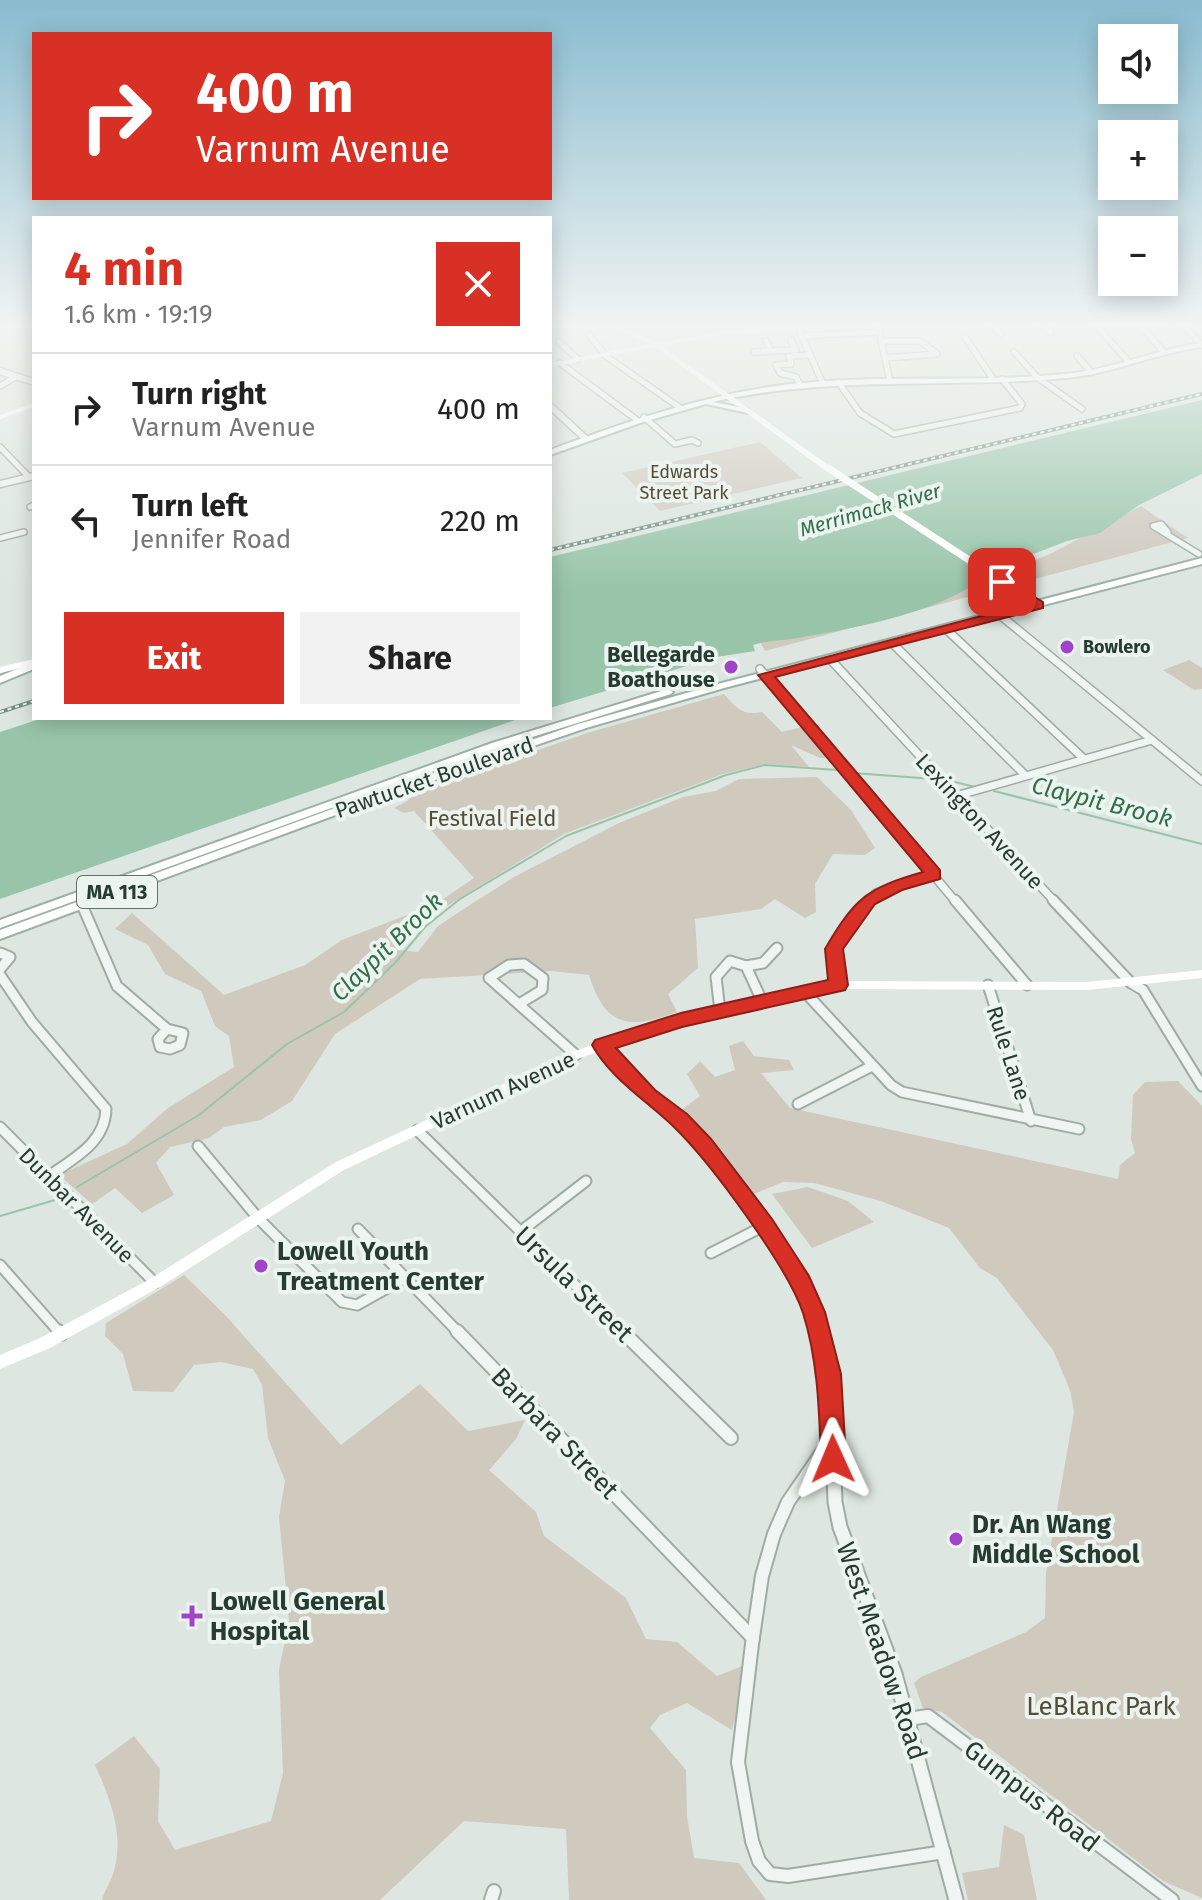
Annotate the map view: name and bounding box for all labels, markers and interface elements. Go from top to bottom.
map controls [1098,24,1178,296]
button: sound [1098,24,1178,104]
text: 400 m [196,60,354,127]
icon: right [64,64,168,168]
button: + [1098,120,1178,200]
text: Varnum Avenue [196,128,450,172]
button: − [1098,216,1178,296]
text: 4 min [64,240,184,298]
button: close [436,242,520,326]
text: 1.6 km · 19:19 [64,299,213,330]
text: Turn right [132,376,267,412]
icon: right [64,387,108,431]
text: 400 m [437,391,520,427]
text: Varnum Avenue [132,412,315,443]
park label: Edwards Street Park [639,461,729,504]
water label: Merrimack River [797,478,945,542]
text: Turn left [132,488,248,524]
icon: left [64,499,108,543]
text: 220 m [440,503,520,539]
text: Jennifer Road [132,524,291,555]
pin [968,548,1036,616]
icon: arrive [980,560,1024,604]
button: Exit [64,612,284,704]
button: Share [300,612,520,704]
place label: Bowlero [1083,636,1150,658]
marker: Bowlero [1058,638,1076,656]
place label: Bellegarde Boathouse [607,641,715,693]
marker: Bellegarde Boathouse [722,658,740,676]
street label: Pawtucket Boulevard [331,731,537,824]
street label: Lexington Avenue [910,748,1049,895]
water label: Claypit Brook [1029,771,1175,833]
park label: Festival Field [428,805,556,832]
road number: MA 113 [77,876,157,908]
water label: Claypit Brook [325,887,449,1007]
street label: Rule Lane [981,1002,1036,1104]
street label: Varnum Avenue [427,1045,579,1135]
street label: Dunbar Avenue [13,1142,140,1269]
street label: Ursula Street [508,1220,640,1349]
place label: Lowell Youth Treatment Center [277,1236,485,1297]
marker: Lowell Youth Treatment Center [252,1257,270,1275]
street label: Barbara Street [484,1361,625,1506]
position arrow [791,1417,875,1501]
place label: Dr. An Wang Middle School [972,1509,1140,1570]
marker: Dr. An Wang Middle School [947,1530,965,1548]
street label: West Meadow Road [830,1538,933,1764]
place label: Lowell General Hospital [210,1586,385,1647]
marker: Lowell General Hospital [181,1605,203,1627]
park label: LeBlanc Park [1026,1691,1176,1722]
street label: Gumpus Road [958,1734,1106,1859]

